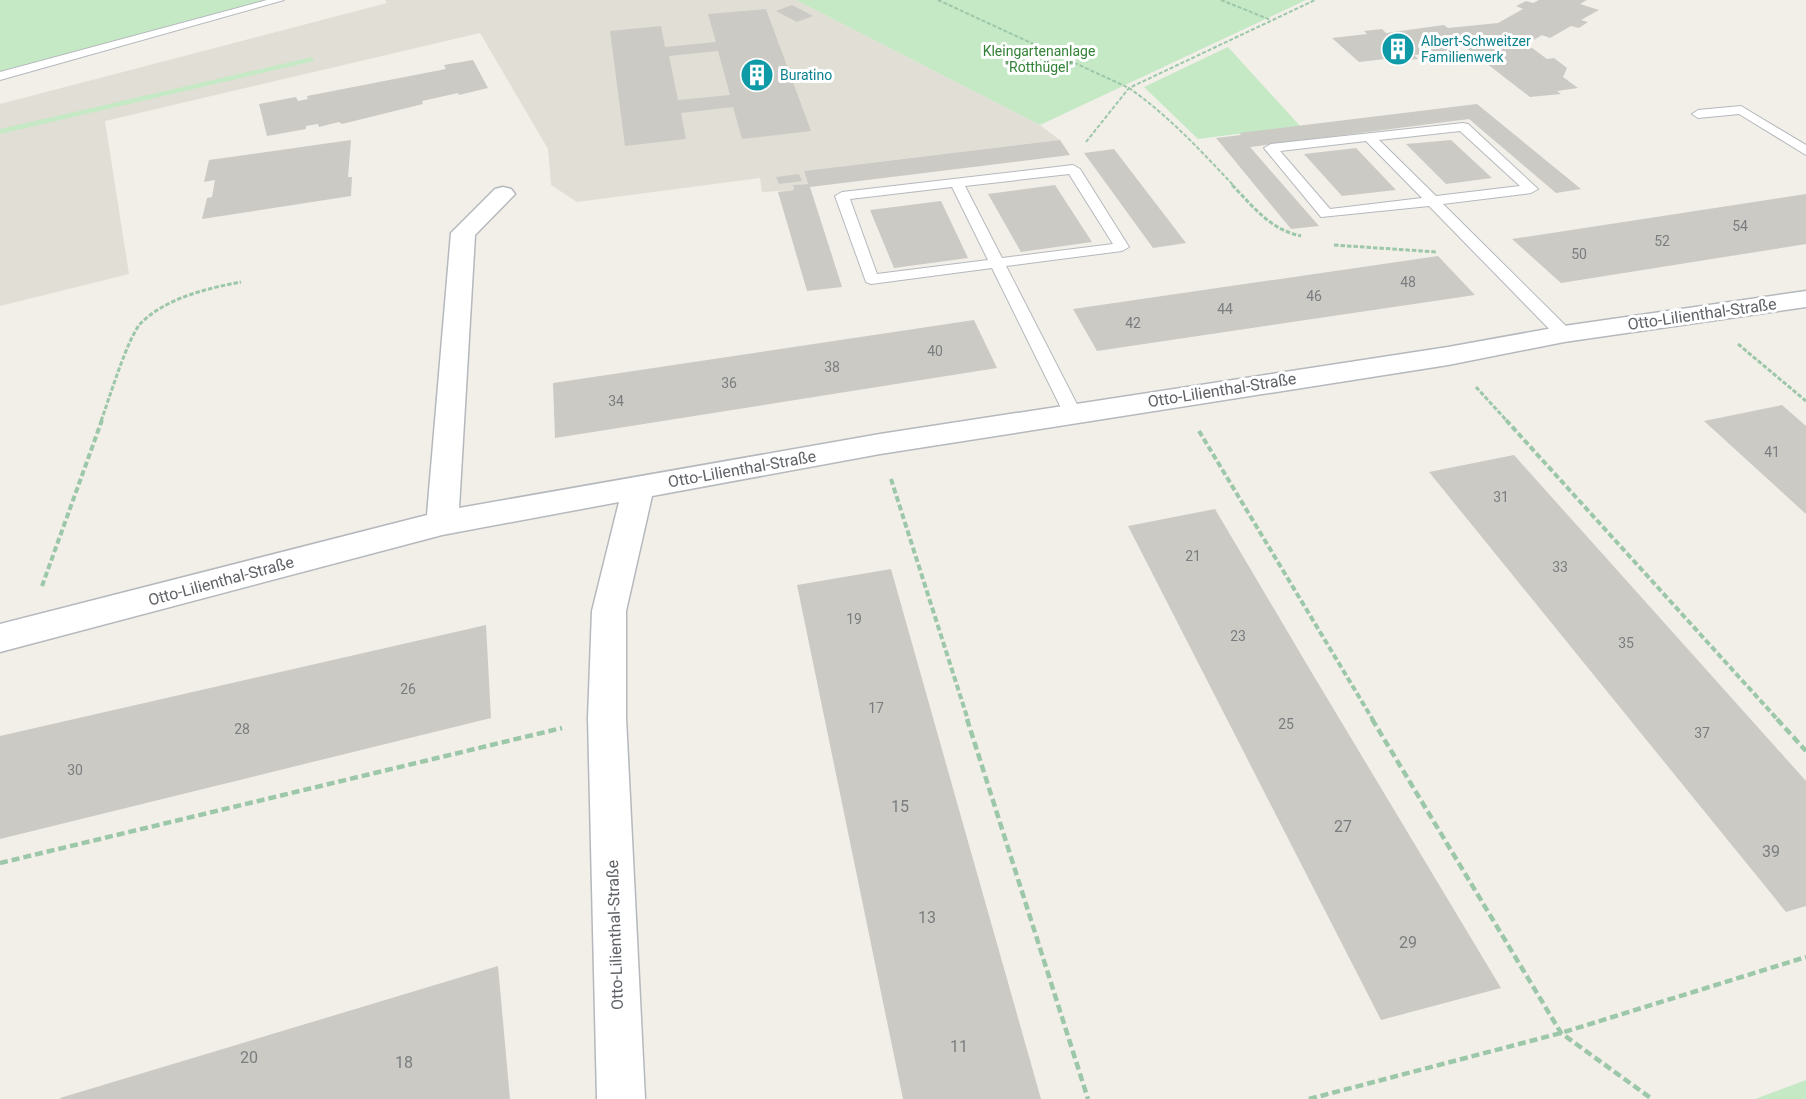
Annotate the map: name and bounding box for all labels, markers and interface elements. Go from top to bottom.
building icon: Albert-Schweitzer Familienwerk [1380,31,1416,67]
place label: Albert-Schweitzer Familienwerk [1421,33,1531,65]
park label: Kleingartenanlage ''Rotthügel'' [983,43,1095,75]
building icon: Buratino [739,57,775,93]
place label: Buratino [780,67,832,83]
house number: 54 [1732,218,1748,234]
house number: 52 [1654,233,1670,249]
house number: 50 [1571,246,1587,262]
house number: 48 [1400,274,1416,290]
house number: 46 [1306,288,1322,304]
street label: Otto-Lilienthal-Straße [1626,294,1778,334]
house number: 44 [1217,301,1233,317]
house number: 42 [1125,315,1141,331]
house number: 40 [927,343,943,359]
house number: 38 [824,359,840,375]
street label: Otto-Lilienthal-Straße [1146,369,1298,411]
house number: 36 [721,375,737,391]
house number: 34 [608,393,624,409]
house number: 41 [1764,444,1780,460]
street label: Otto-Lilienthal-Straße [666,447,818,491]
house number: 31 [1493,489,1509,505]
house number: 21 [1185,548,1201,564]
street label: Otto-Lilienthal-Straße [146,552,296,610]
house number: 33 [1552,559,1568,575]
house number: 19 [846,611,862,627]
house number: 23 [1230,628,1246,644]
house number: 35 [1618,635,1634,651]
house number: 26 [400,681,416,697]
house number: 17 [868,700,884,716]
house number: 25 [1278,716,1294,732]
house number: 28 [234,721,250,737]
house number: 37 [1694,725,1710,741]
house number: 30 [67,762,83,778]
house number: 15 [891,797,909,816]
house number: 27 [1334,817,1352,836]
house number: 39 [1762,842,1780,861]
street label: Otto-Lilienthal-Straße [603,860,627,1010]
house number: 13 [918,908,936,927]
house number: 29 [1399,933,1417,952]
house number: 11 [950,1037,968,1056]
house number: 20 [240,1048,258,1067]
house number: 18 [395,1053,413,1072]

